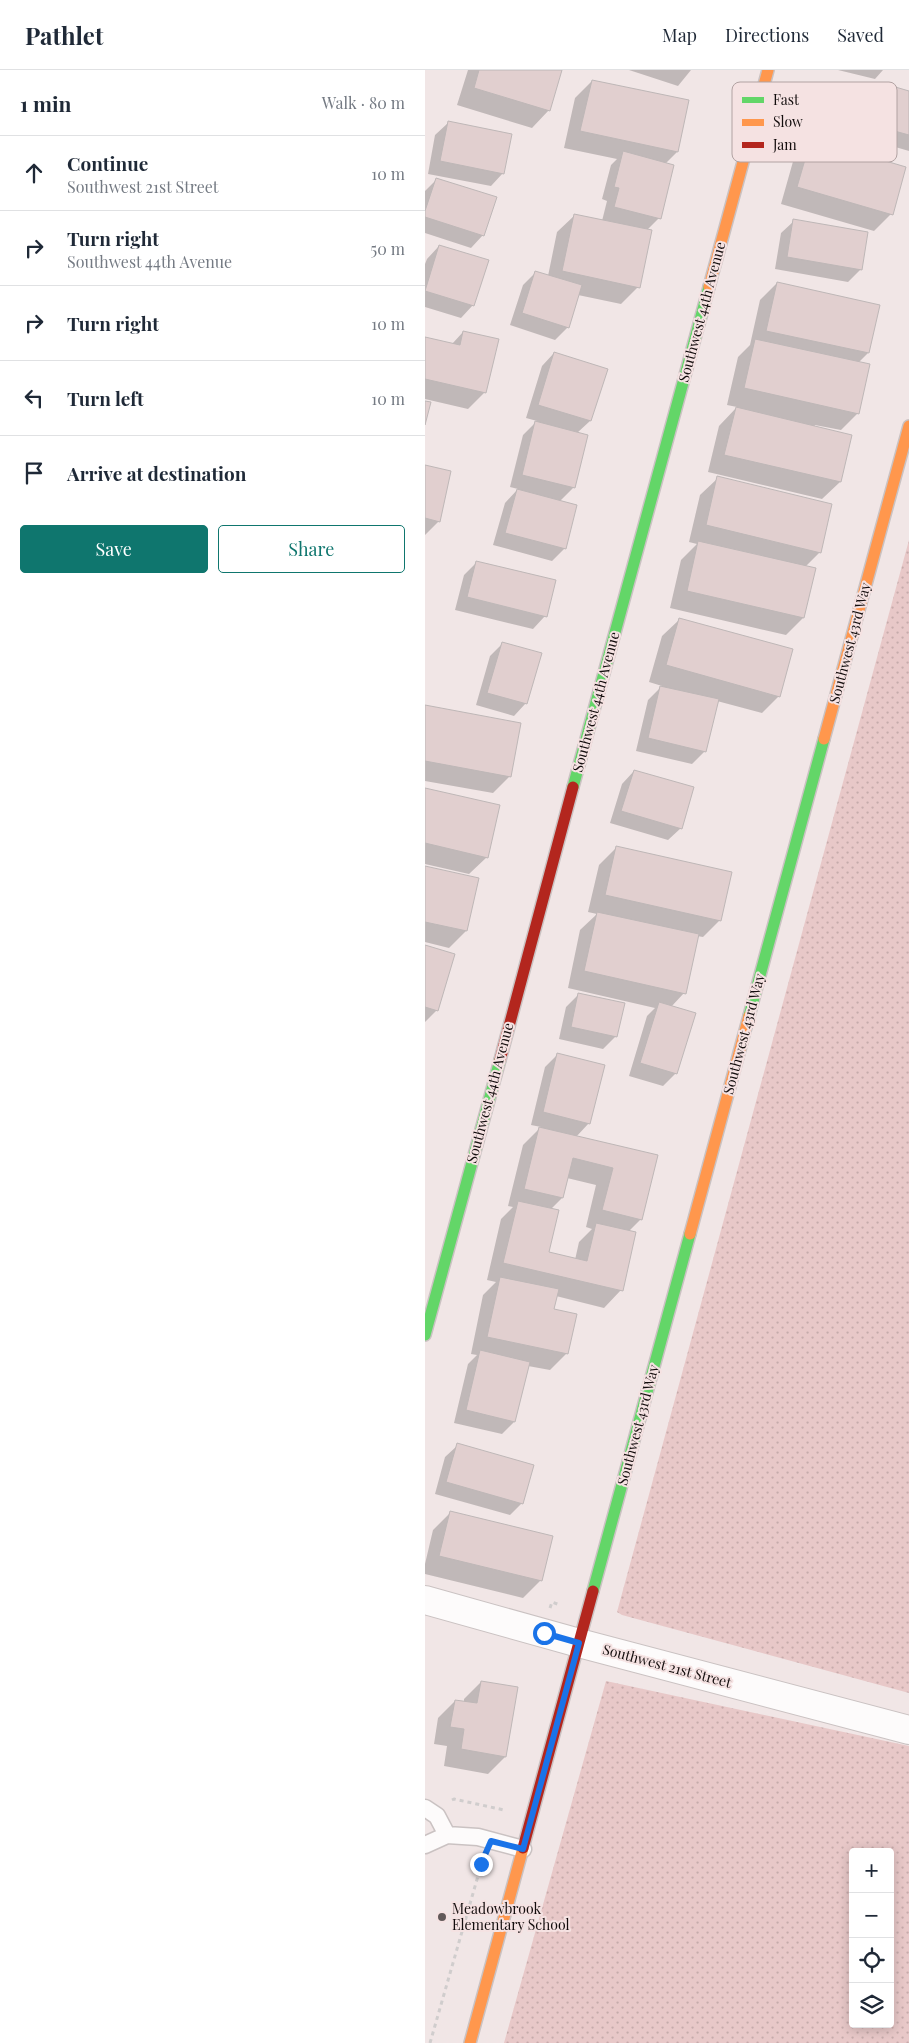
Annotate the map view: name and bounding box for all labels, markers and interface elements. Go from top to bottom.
text: Pathlet [25,19,103,51]
text: Map [662,23,697,47]
text: Directions [725,23,809,47]
text: Saved [837,23,884,47]
legend [732,82,897,162]
text: 1 min [20,89,71,117]
text: Fast [773,90,800,109]
text: Walk · 80 m [322,92,405,113]
text: Slow [773,112,803,131]
text: Jam [772,135,797,154]
text: Continue [67,150,148,176]
icon: ahead [20,159,48,187]
text: 10 m [371,163,405,184]
text: Southwest 21st Street [67,176,219,197]
text: Turn right [67,225,159,251]
icon: right [20,234,48,262]
text: 50 m [371,238,405,259]
street label: Southwest 44th Avenue [674,240,729,384]
text: Southwest 44th Avenue [67,251,232,272]
icon: right [20,309,48,337]
text: Turn right [67,310,159,336]
text: 10 m [371,313,405,334]
icon: left [20,384,48,412]
text: Turn left [67,385,144,411]
text: 10 m [371,388,405,409]
icon: arrive [20,459,48,487]
text: Arrive at destination [67,460,247,486]
button: Save [20,525,208,573]
button: Share [218,525,405,573]
street label: Southwest 43rd Way [824,580,875,705]
street label: Southwest 44th Avenue [568,630,623,774]
street label: Southwest 43rd Way [718,971,769,1096]
street label: Southwest 44th Avenue [462,1021,517,1165]
street label: Southwest 43rd Way [612,1362,663,1487]
route start [533,1622,556,1645]
street label: Southwest 21st Street [601,1639,735,1692]
map controls [849,1848,894,2028]
button: + [849,1848,894,1893]
route end [470,1853,493,1876]
button: − [849,1893,894,1938]
place label: Meadowbrook Elementary School [452,1899,570,1934]
marker: Meadowbrook Elementary School [436,1911,448,1923]
button: locate [849,1938,894,1983]
button: layers [849,1983,894,2028]

